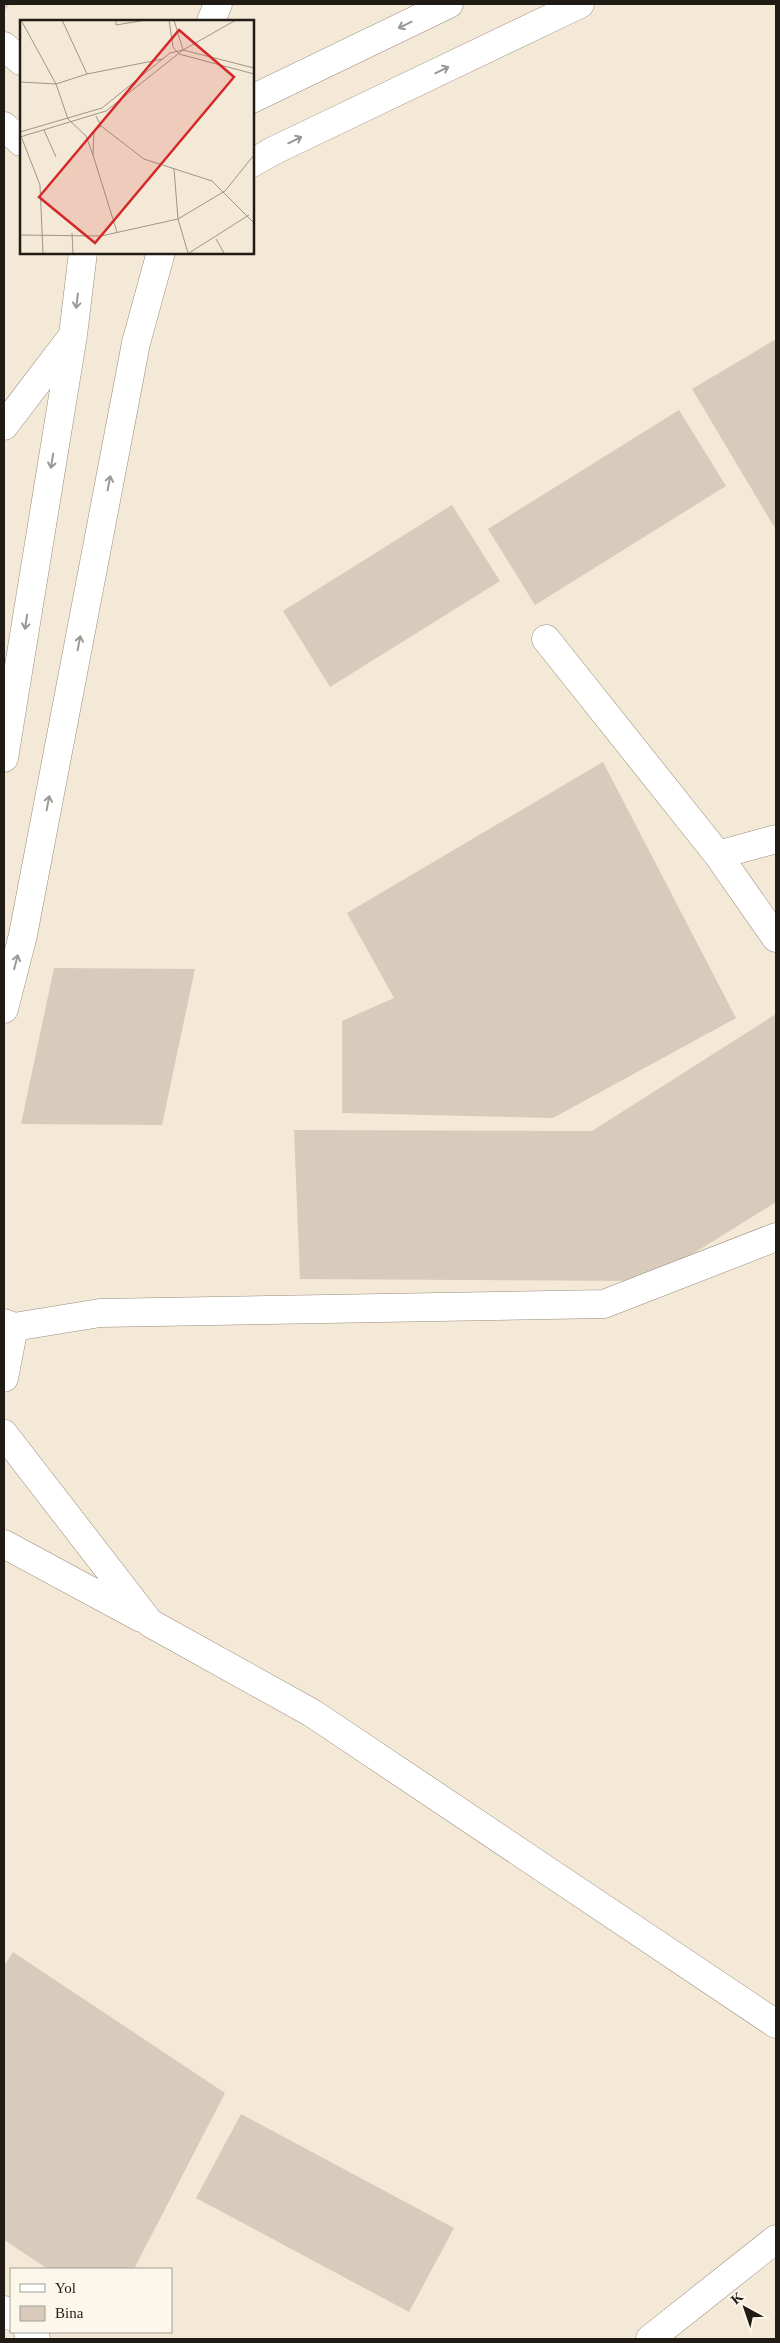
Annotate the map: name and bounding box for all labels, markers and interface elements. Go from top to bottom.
inset map [20,20,254,254]
one-way arrow [398,21,413,30]
one-way arrow [434,65,449,74]
one-way arrow [288,135,303,145]
one-way arrow [72,293,82,309]
one-way arrow [47,453,57,469]
one-way arrow [105,476,114,492]
one-way arrow [21,613,31,629]
one-way arrow [74,636,84,652]
one-way arrow [44,795,54,811]
one-way arrow [12,954,21,970]
legend [10,2268,172,2333]
text: Yol [55,2280,76,2296]
north arrow [720,2283,770,2333]
text: K [728,2289,746,2308]
text: Bina [55,2305,84,2321]

